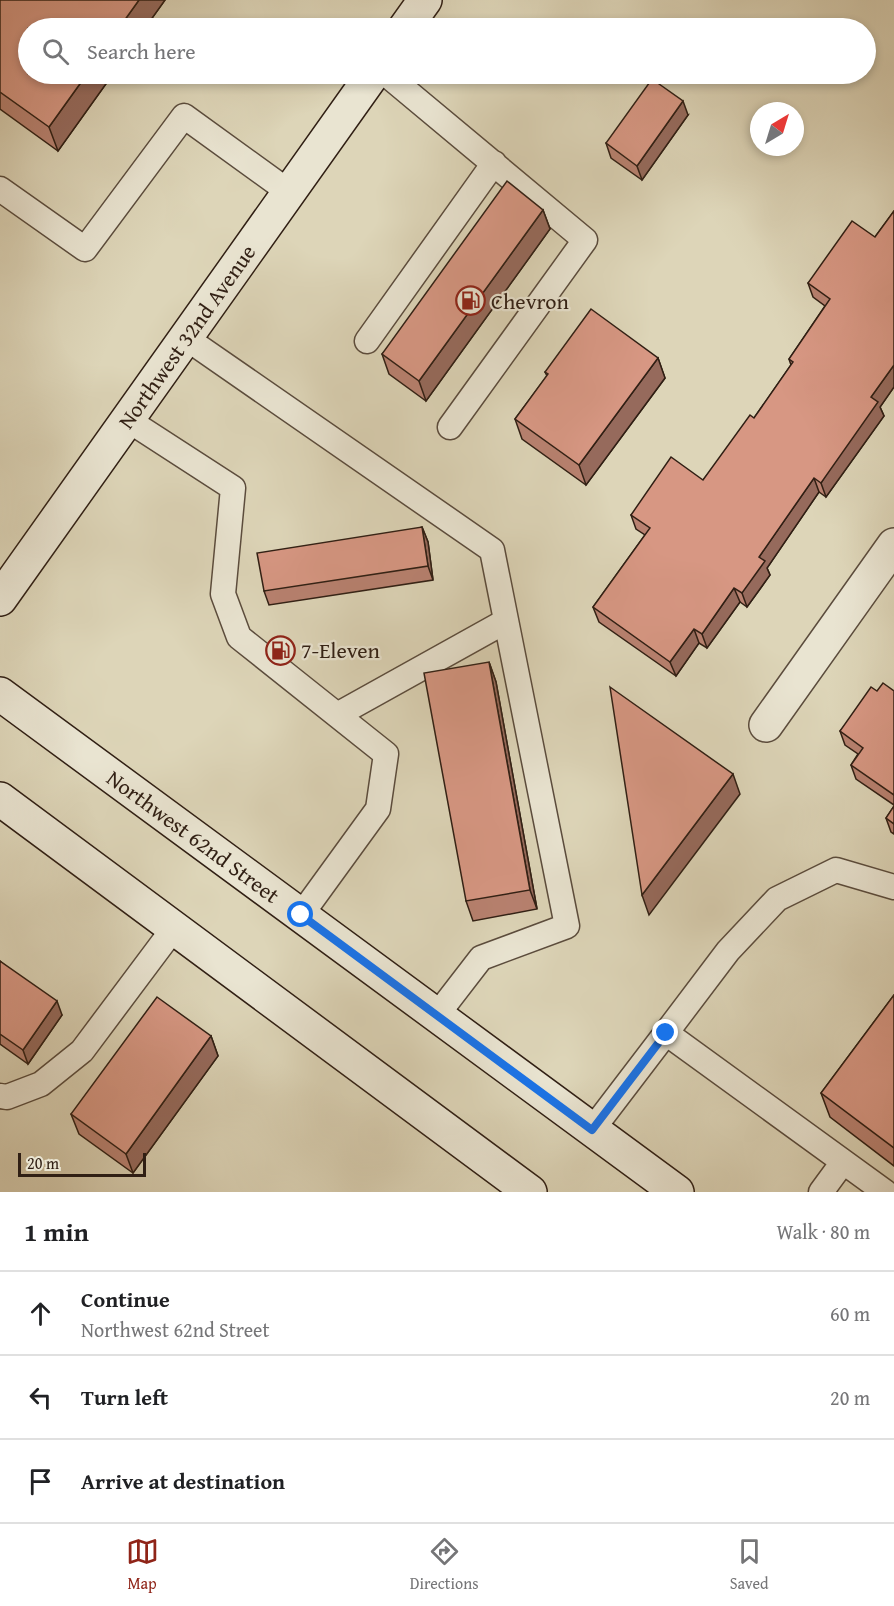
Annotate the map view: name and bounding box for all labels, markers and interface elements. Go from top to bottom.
search box [18,18,876,84]
icon: search [39,35,72,68]
text: Search here [87,35,196,67]
north arrow [750,102,804,156]
street label: Northwest 32nd Avenue [110,238,263,435]
fuel station icon: Chevron [454,285,486,317]
place label: Chevron [491,285,570,317]
fuel station icon: 7-Eleven [264,634,296,666]
place label: 7-Eleven [301,634,381,666]
street label: Northwest 62nd Street [100,762,287,911]
route start [287,901,313,927]
route end [652,1019,678,1045]
scale bar [18,1150,146,1178]
text: 20 m [27,1151,59,1175]
text: 1 min [24,1212,89,1251]
text: Walk · 80 m [776,1217,870,1246]
text: Continue [81,1283,170,1315]
icon: ahead [24,1297,57,1330]
text: 60 m [830,1299,870,1328]
text: Northwest 62nd Street [81,1315,270,1344]
icon: left [24,1381,57,1414]
text: Turn left [81,1381,168,1413]
text: 20 m [830,1383,870,1412]
icon: arrive [24,1465,57,1498]
text: Arrive at destination [81,1465,285,1497]
tab: Map [126,1535,159,1595]
tab: Directions [410,1535,479,1595]
tab: Saved [730,1535,768,1595]

